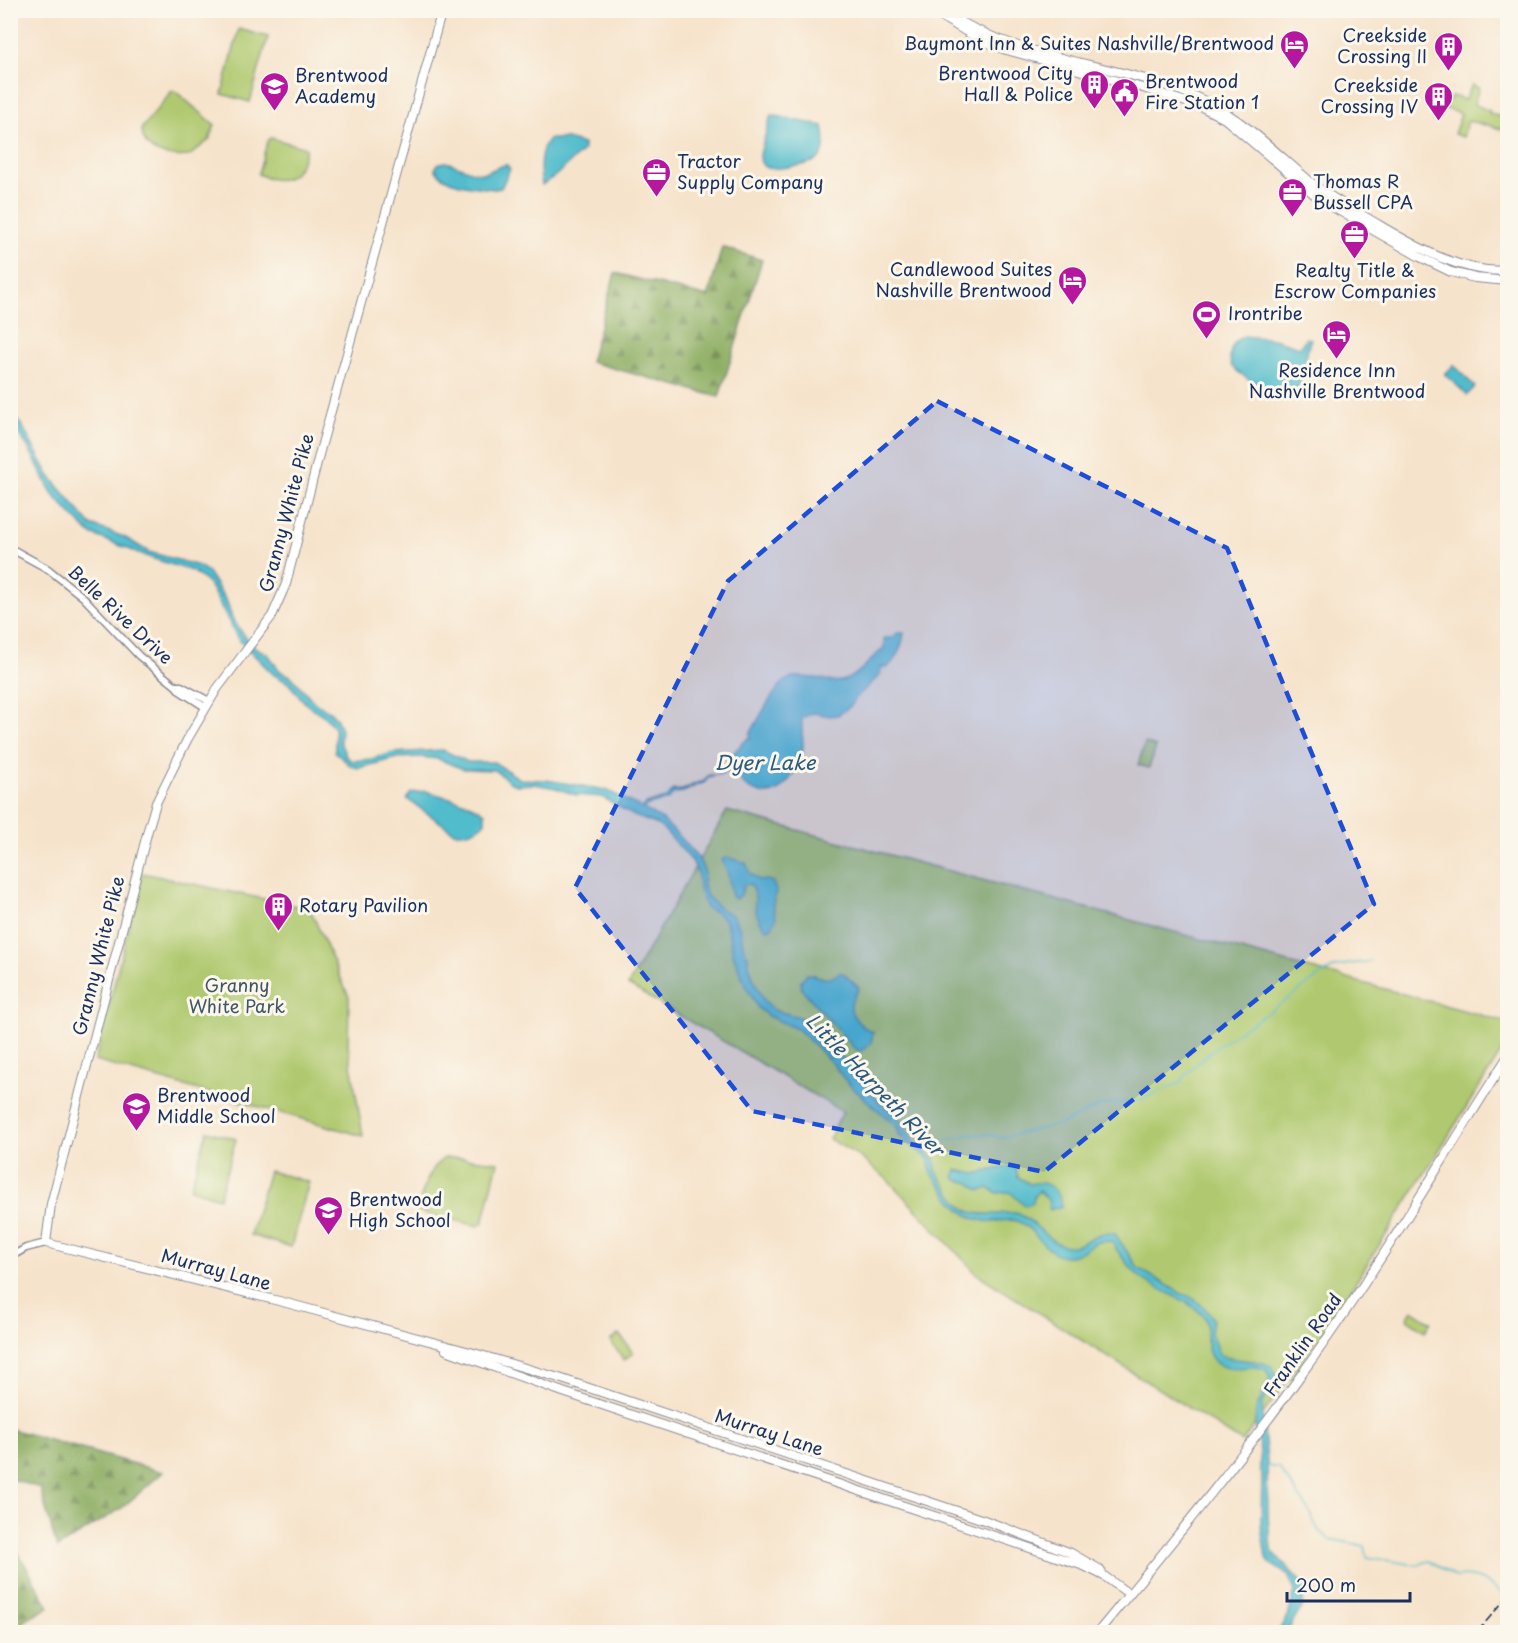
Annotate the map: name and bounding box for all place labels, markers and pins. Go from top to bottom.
place label: Creekside Crossing II [1337,21,1427,69]
hotel icon: Baymont Inn & Suites Nashville/Brentwood [1279,28,1311,70]
place label: Baymont Inn & Suites Nashville/Brentwood [904,29,1274,56]
building icon: Creekside Crossing II [1432,30,1464,72]
place label: Brentwood City Hall & Police [938,59,1073,107]
place label: Brentwood Academy [295,61,388,109]
place label: Brentwood Fire Station 1 [1145,67,1259,115]
building icon: Brentwood City Hall & Police [1078,68,1110,110]
school or university icon: Brentwood Academy [258,70,290,112]
place label: Creekside Crossing IV [1321,71,1418,119]
public building icon: Brentwood Fire Station 1 [1108,76,1140,118]
building icon: Creekside Crossing IV [1423,80,1455,122]
place label: Tractor Supply Company [677,147,824,195]
office icon: Tractor Supply Company [640,156,672,198]
place label: Thomas R Bussell CPA [1313,167,1413,215]
office icon: Thomas R Bussell CPA [1276,176,1308,218]
office icon: Realty Title & Escrow Companies [1339,218,1371,260]
place label: Candlewood Suites Nashville Brentwood [875,255,1052,303]
place label: Realty Title & Escrow Companies [1274,256,1436,304]
hotel icon: Candlewood Suites Nashville Brentwood [1057,264,1089,306]
sports icon: Irontribe [1191,298,1223,340]
place label: Irontribe [1228,299,1303,326]
hotel icon: Residence Inn Nashville Brentwood [1321,318,1353,360]
place label: Residence Inn Nashville Brentwood [1249,356,1425,404]
building icon: Rotary Pavilion [262,890,294,932]
place label: Rotary Pavilion [299,891,428,918]
place label: Brentwood Middle School [157,1081,276,1129]
school or university icon: Brentwood Middle School [120,1090,152,1132]
place label: Brentwood High School [349,1185,451,1233]
school or university icon: Brentwood High School [312,1194,344,1236]

